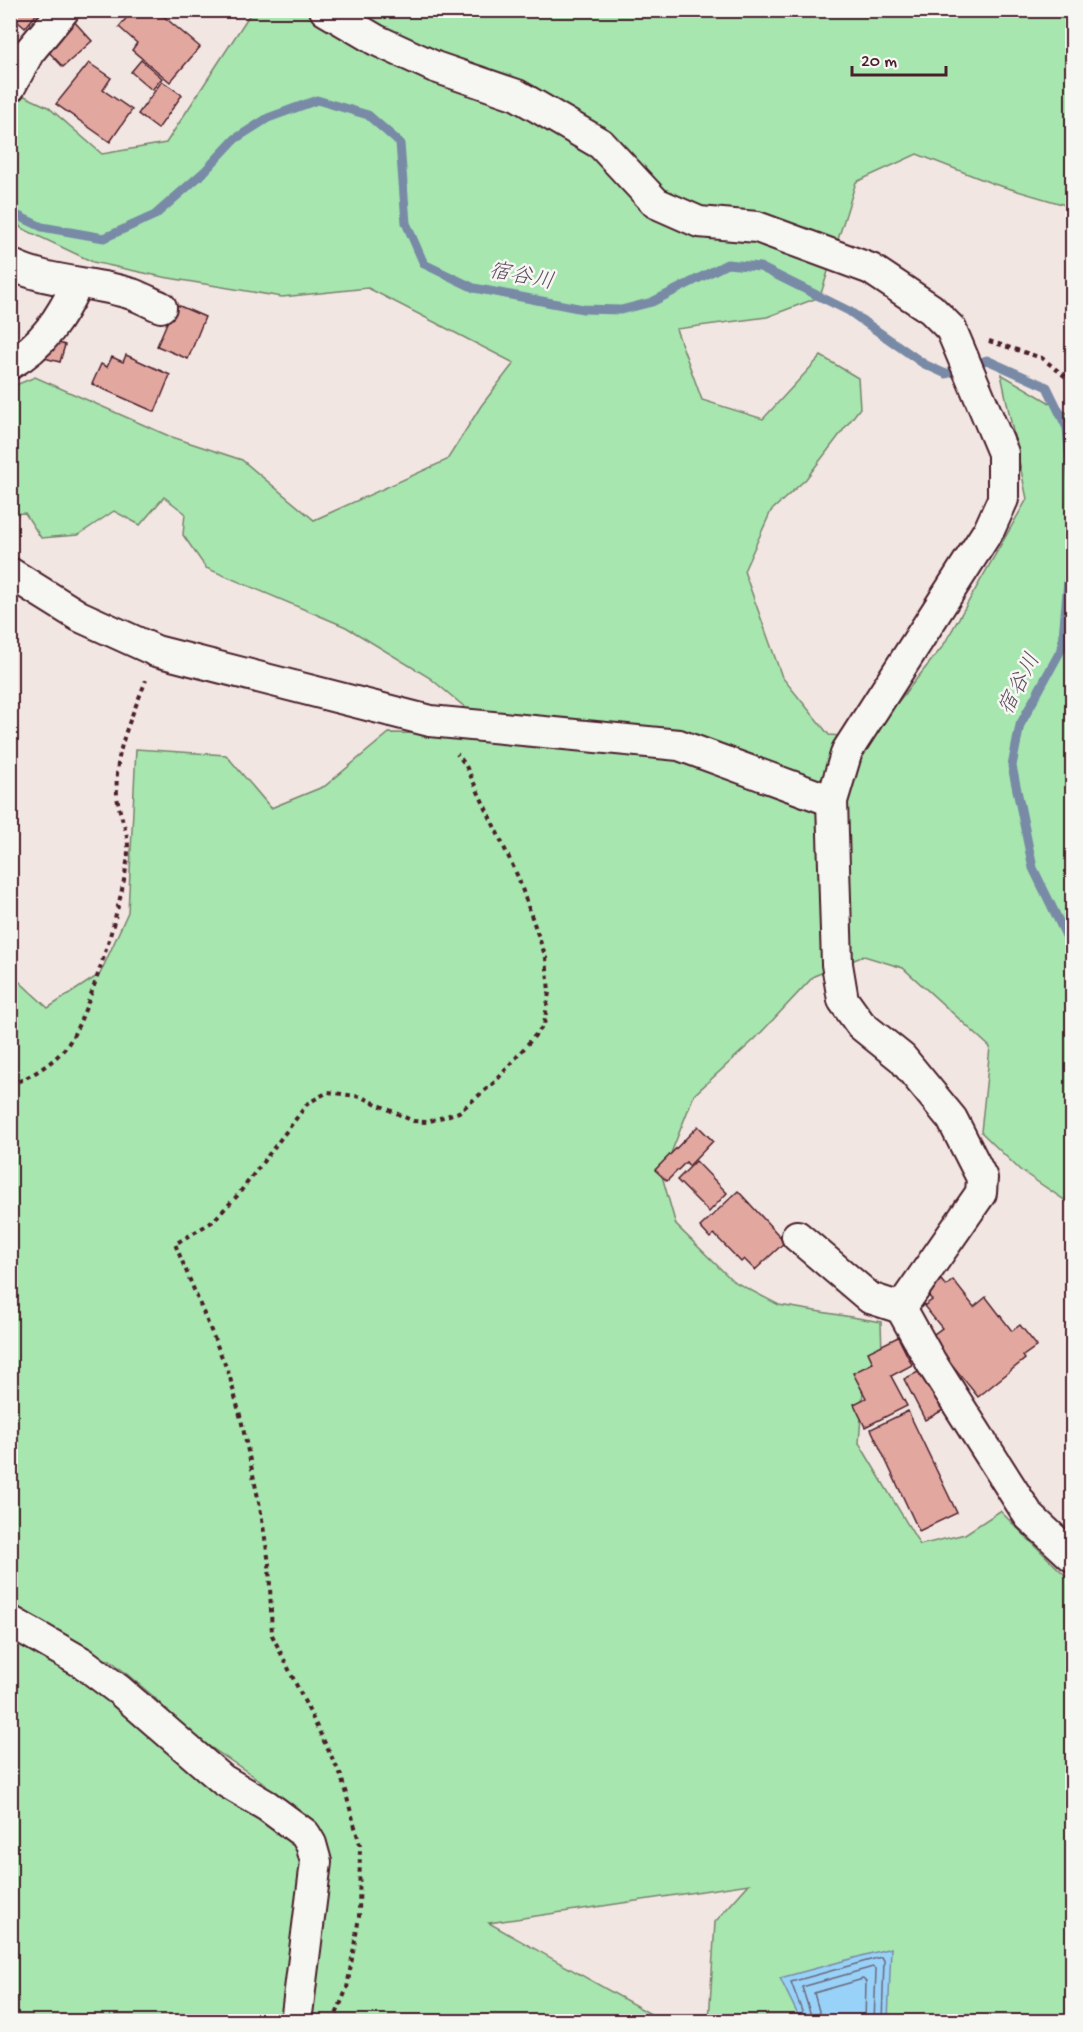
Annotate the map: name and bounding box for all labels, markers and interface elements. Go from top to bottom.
scale bar [852,39,946,77]
text: 20 m [861,52,897,73]
water label: 宿谷川 [486,258,556,297]
water label: 宿谷川 [994,649,1048,720]

